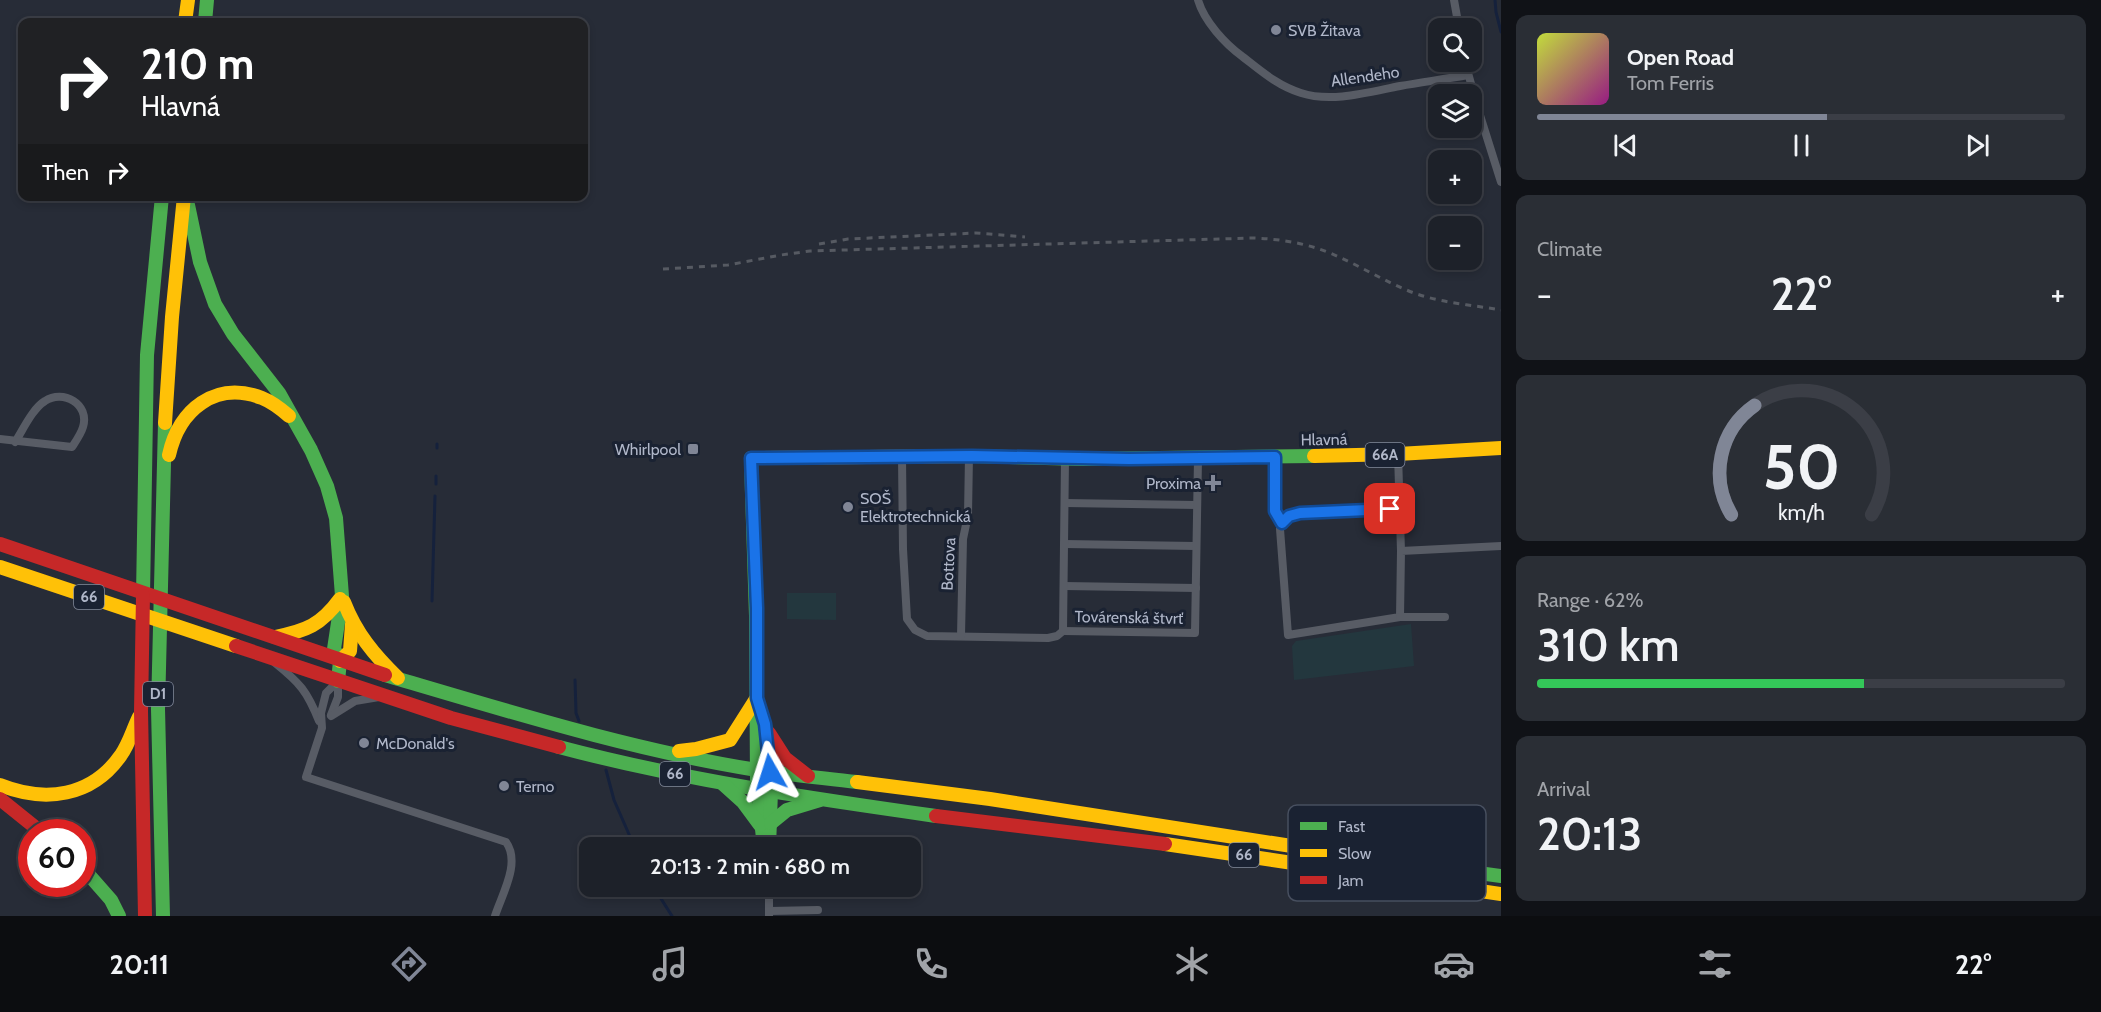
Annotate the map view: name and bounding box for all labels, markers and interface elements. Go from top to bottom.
map controls [1428,18,1482,270]
button: search [1428,18,1482,72]
place label: SVB Žitava [1288,21,1361,40]
marker: SVB Žitava [1269,23,1283,37]
text: 210 m [141,38,254,90]
icon: right [42,42,120,120]
text: Open Road [1627,44,1734,71]
street label: Allendeho [1330,62,1401,91]
text: Tom Ferris [1627,71,1714,95]
button: layers [1428,84,1482,138]
text: Hlavná [141,90,220,123]
icon: previous [1609,129,1642,162]
icon: pause [1785,129,1818,162]
icon: next [1961,129,1994,162]
button: + [1428,150,1482,204]
icon: right [101,156,134,189]
text: Then [42,159,89,186]
button: − [1428,216,1482,270]
text: Climate [1537,237,1602,261]
text: 22° [1771,267,1831,321]
text: − [1537,274,1552,314]
text: + [2050,274,2065,314]
text: 50 [1762,429,1840,505]
street label: Hlavná [1300,430,1348,449]
place label: Whirlpool [615,440,681,459]
marker: Whirlpool [686,442,700,456]
road number: 66A [1366,443,1404,467]
place label: Proxima [1146,474,1201,493]
marker: Proxima [1206,476,1220,490]
pin [1364,483,1415,534]
place label: SOŠ Elektrotechnická [860,489,971,526]
icon: arrive [1373,492,1406,525]
text: km/h [1778,499,1824,525]
marker: SOŠ Elektrotechnická [841,500,855,514]
street label: Bottova [938,537,959,591]
road number: 66 [74,585,104,609]
text: Range · 62% [1537,588,1644,612]
street label: Továrenská štvrť [1074,607,1184,628]
text: 310 km [1537,618,1679,672]
road number: D1 [143,682,173,706]
place label: McDonald's [376,734,455,753]
marker: McDonald's [357,736,371,750]
position arrow [738,740,802,804]
road number: 66 [660,762,690,786]
place label: Terno [516,777,554,796]
text: Arrival [1537,777,1590,801]
marker: Terno [497,779,511,793]
legend [1288,805,1486,901]
text: 20:13 [1537,807,1642,861]
text: Fast [1338,817,1366,836]
speed limit sign: 60 [18,819,96,897]
road number: 66 [1229,843,1259,867]
text: Slow [1338,844,1372,863]
text: 20:13 · 2 min · 680 m [650,853,850,880]
text: Jam [1337,871,1364,890]
icon: directions [388,943,430,985]
icon: music [649,943,691,985]
icon: phone [910,943,952,985]
icon: climate [1171,943,1213,985]
icon: car [1433,943,1475,985]
icon: filters [1694,943,1736,985]
text: 20:11 [110,948,169,981]
text: 22° [1955,948,1991,981]

